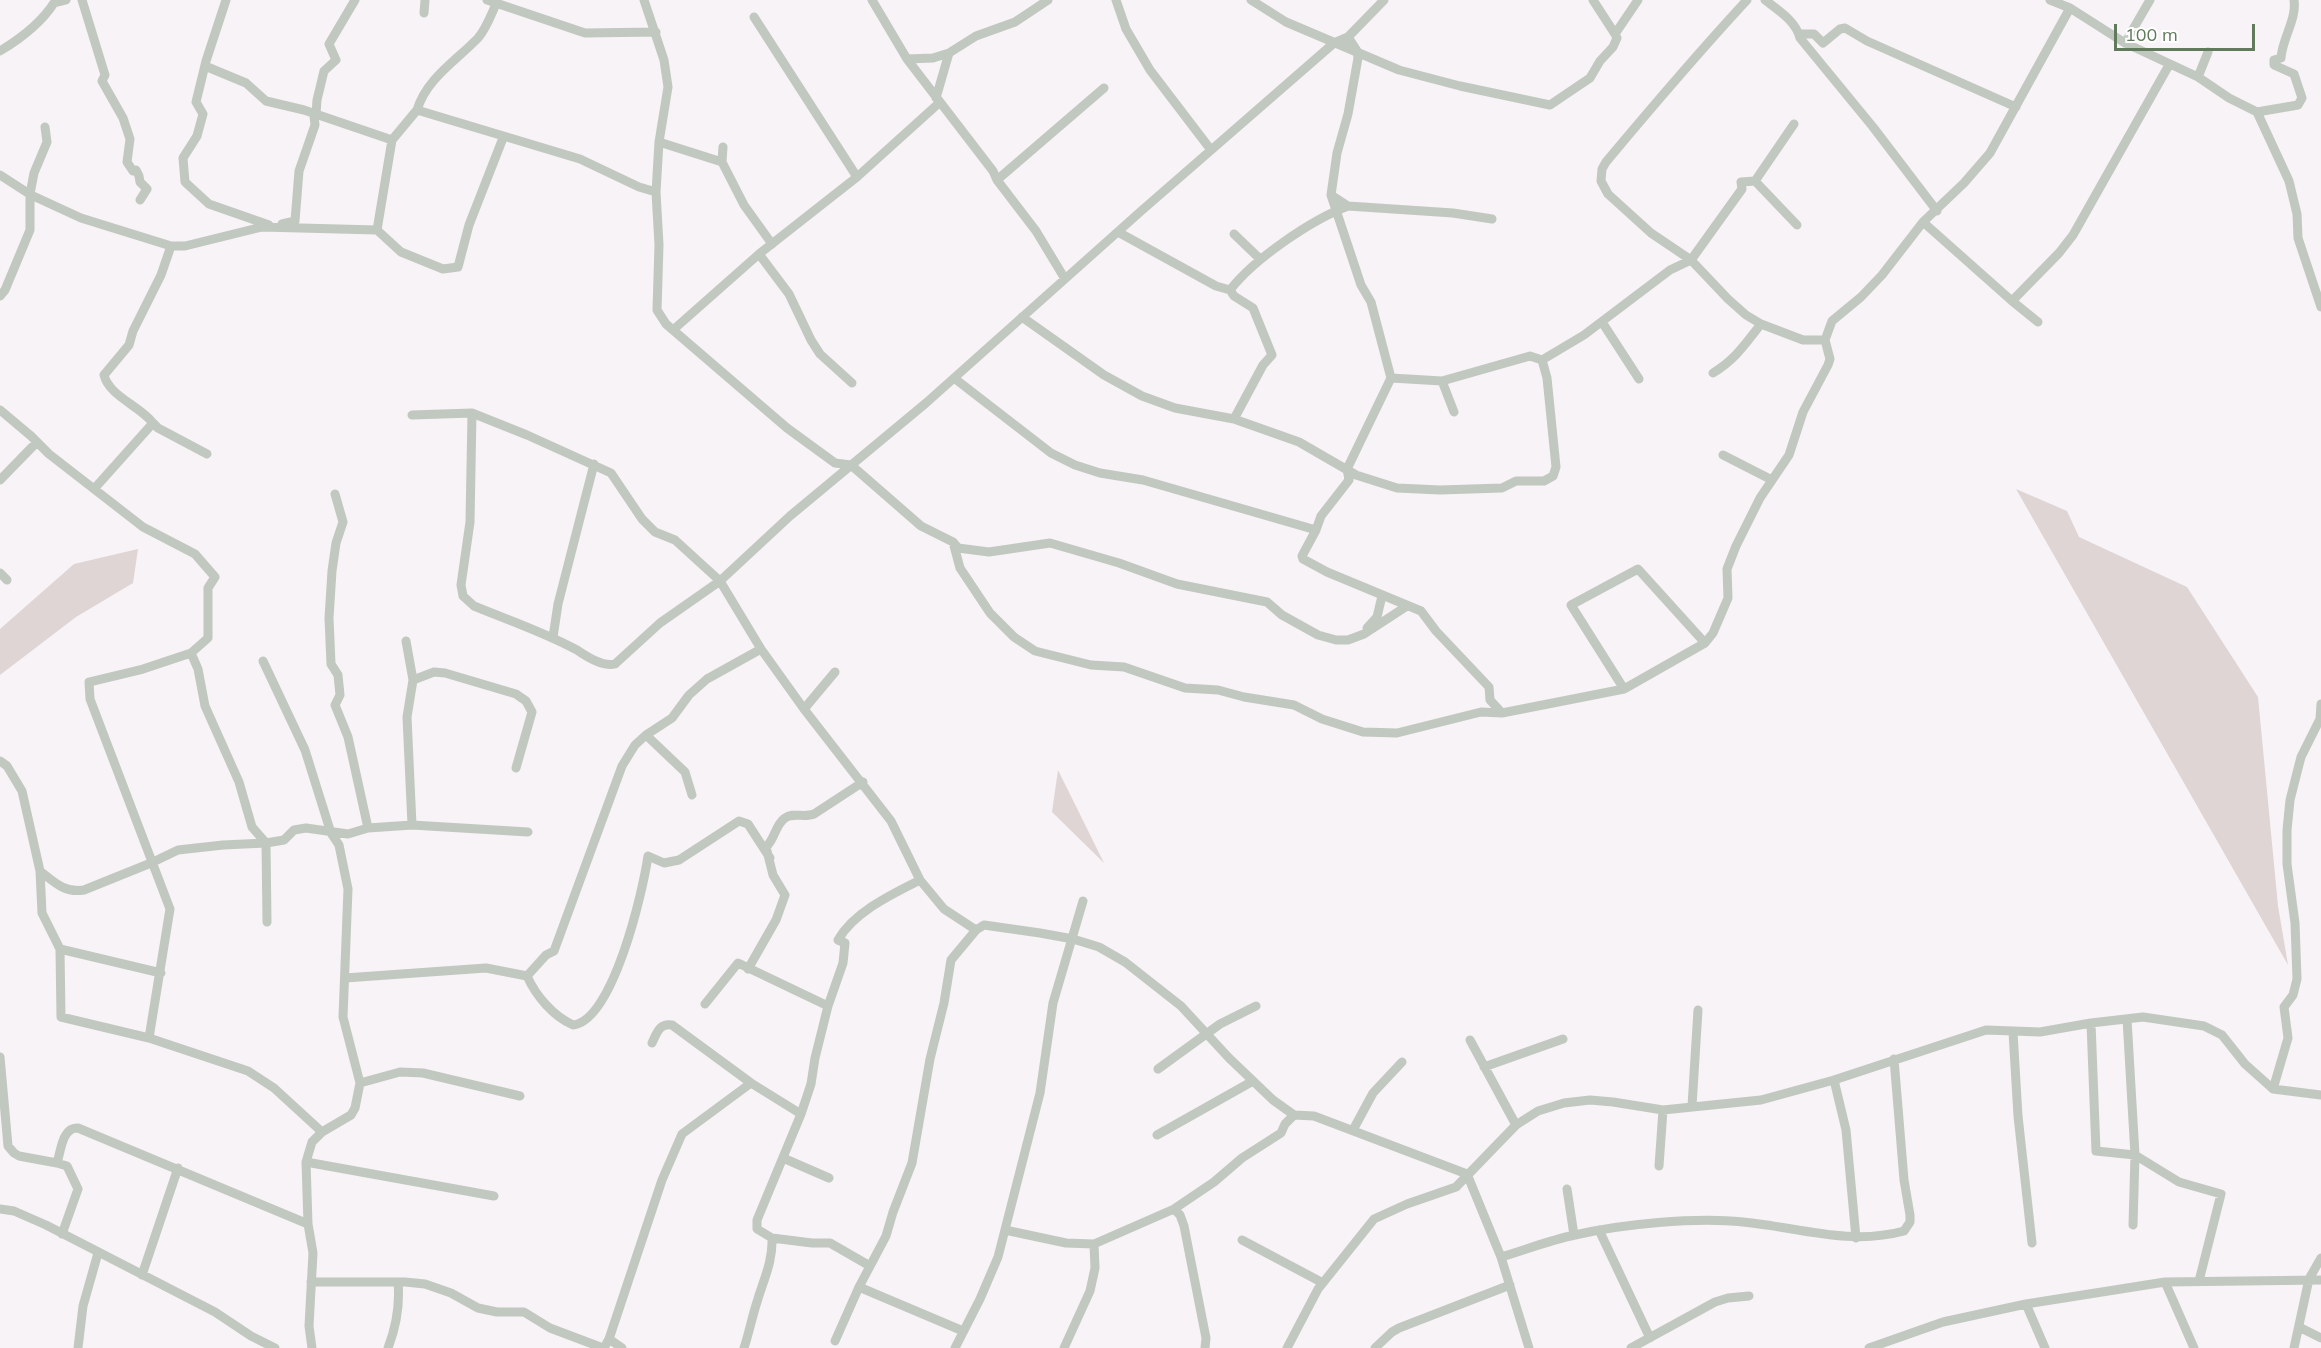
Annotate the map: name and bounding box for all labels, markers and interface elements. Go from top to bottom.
scale bar [2117,12,2258,50]
text: 100 m [2125,23,2178,46]

